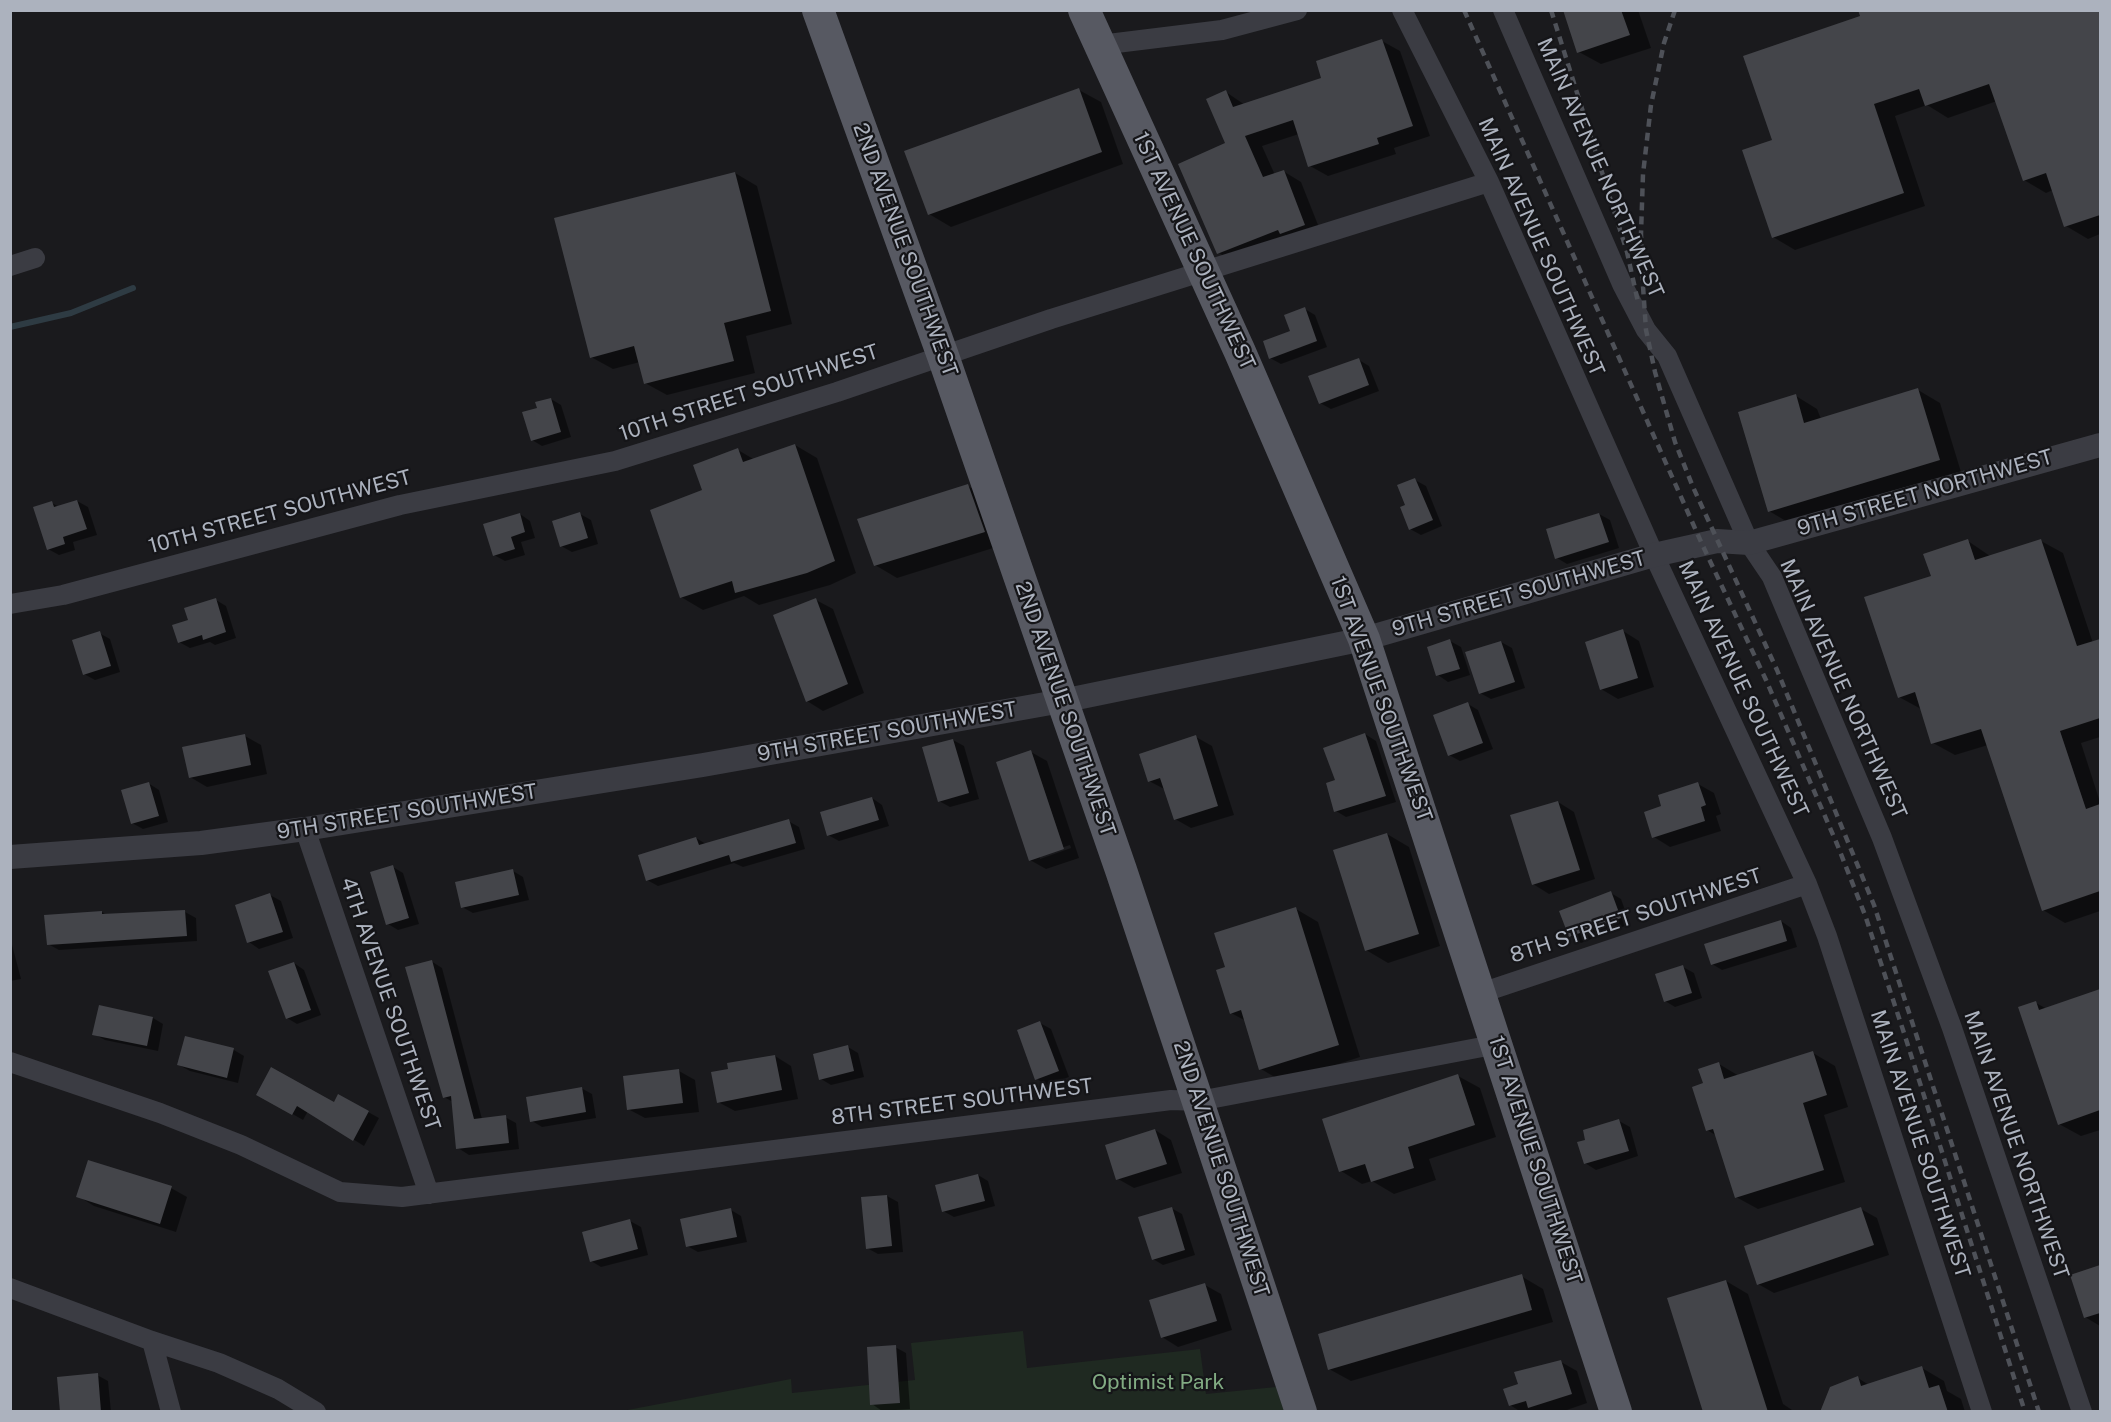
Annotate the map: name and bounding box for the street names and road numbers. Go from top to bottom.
street label: MAIN AVENUE NORTHWEST [1531,34,1669,302]
street label: MAIN AVENUE SOUTHWEST [1472,114,1610,380]
street label: 2ND AVENUE SOUTHWEST [847,120,963,380]
street label: 1ST AVENUE SOUTHWEST [1128,128,1260,374]
street label: 10TH STREET SOUTHWEST [616,339,882,447]
street label: 9TH STREET NORTHWEST [1794,444,2056,542]
street label: 10TH STREET SOUTHWEST [146,465,414,559]
street label: 9TH STREET SOUTHWEST [1389,546,1649,642]
street label: MAIN AVENUE NORTHWEST [1774,555,1912,823]
street label: MAIN AVENUE SOUTHWEST [1672,557,1814,821]
street label: 1ST AVENUE SOUTHWEST [1325,573,1437,825]
street label: 2ND AVENUE SOUTHWEST [1009,578,1121,840]
street label: 9TH STREET SOUTHWEST [755,697,1019,767]
street label: 9TH STREET SOUTHWEST [275,779,539,845]
street label: 8TH STREET SOUTHWEST [1507,863,1765,969]
street label: 4TH AVENUE SOUTHWEST [335,874,445,1134]
street label: MAIN AVENUE SOUTHWEST [1865,1007,1975,1281]
street label: MAIN AVENUE NORTHWEST [1958,1008,2074,1282]
street label: 1ST AVENUE SOUTHWEST [1483,1033,1587,1287]
street label: 2ND AVENUE SOUTHWEST [1168,1038,1274,1300]
street label: 8TH STREET SOUTHWEST [830,1073,1094,1131]

